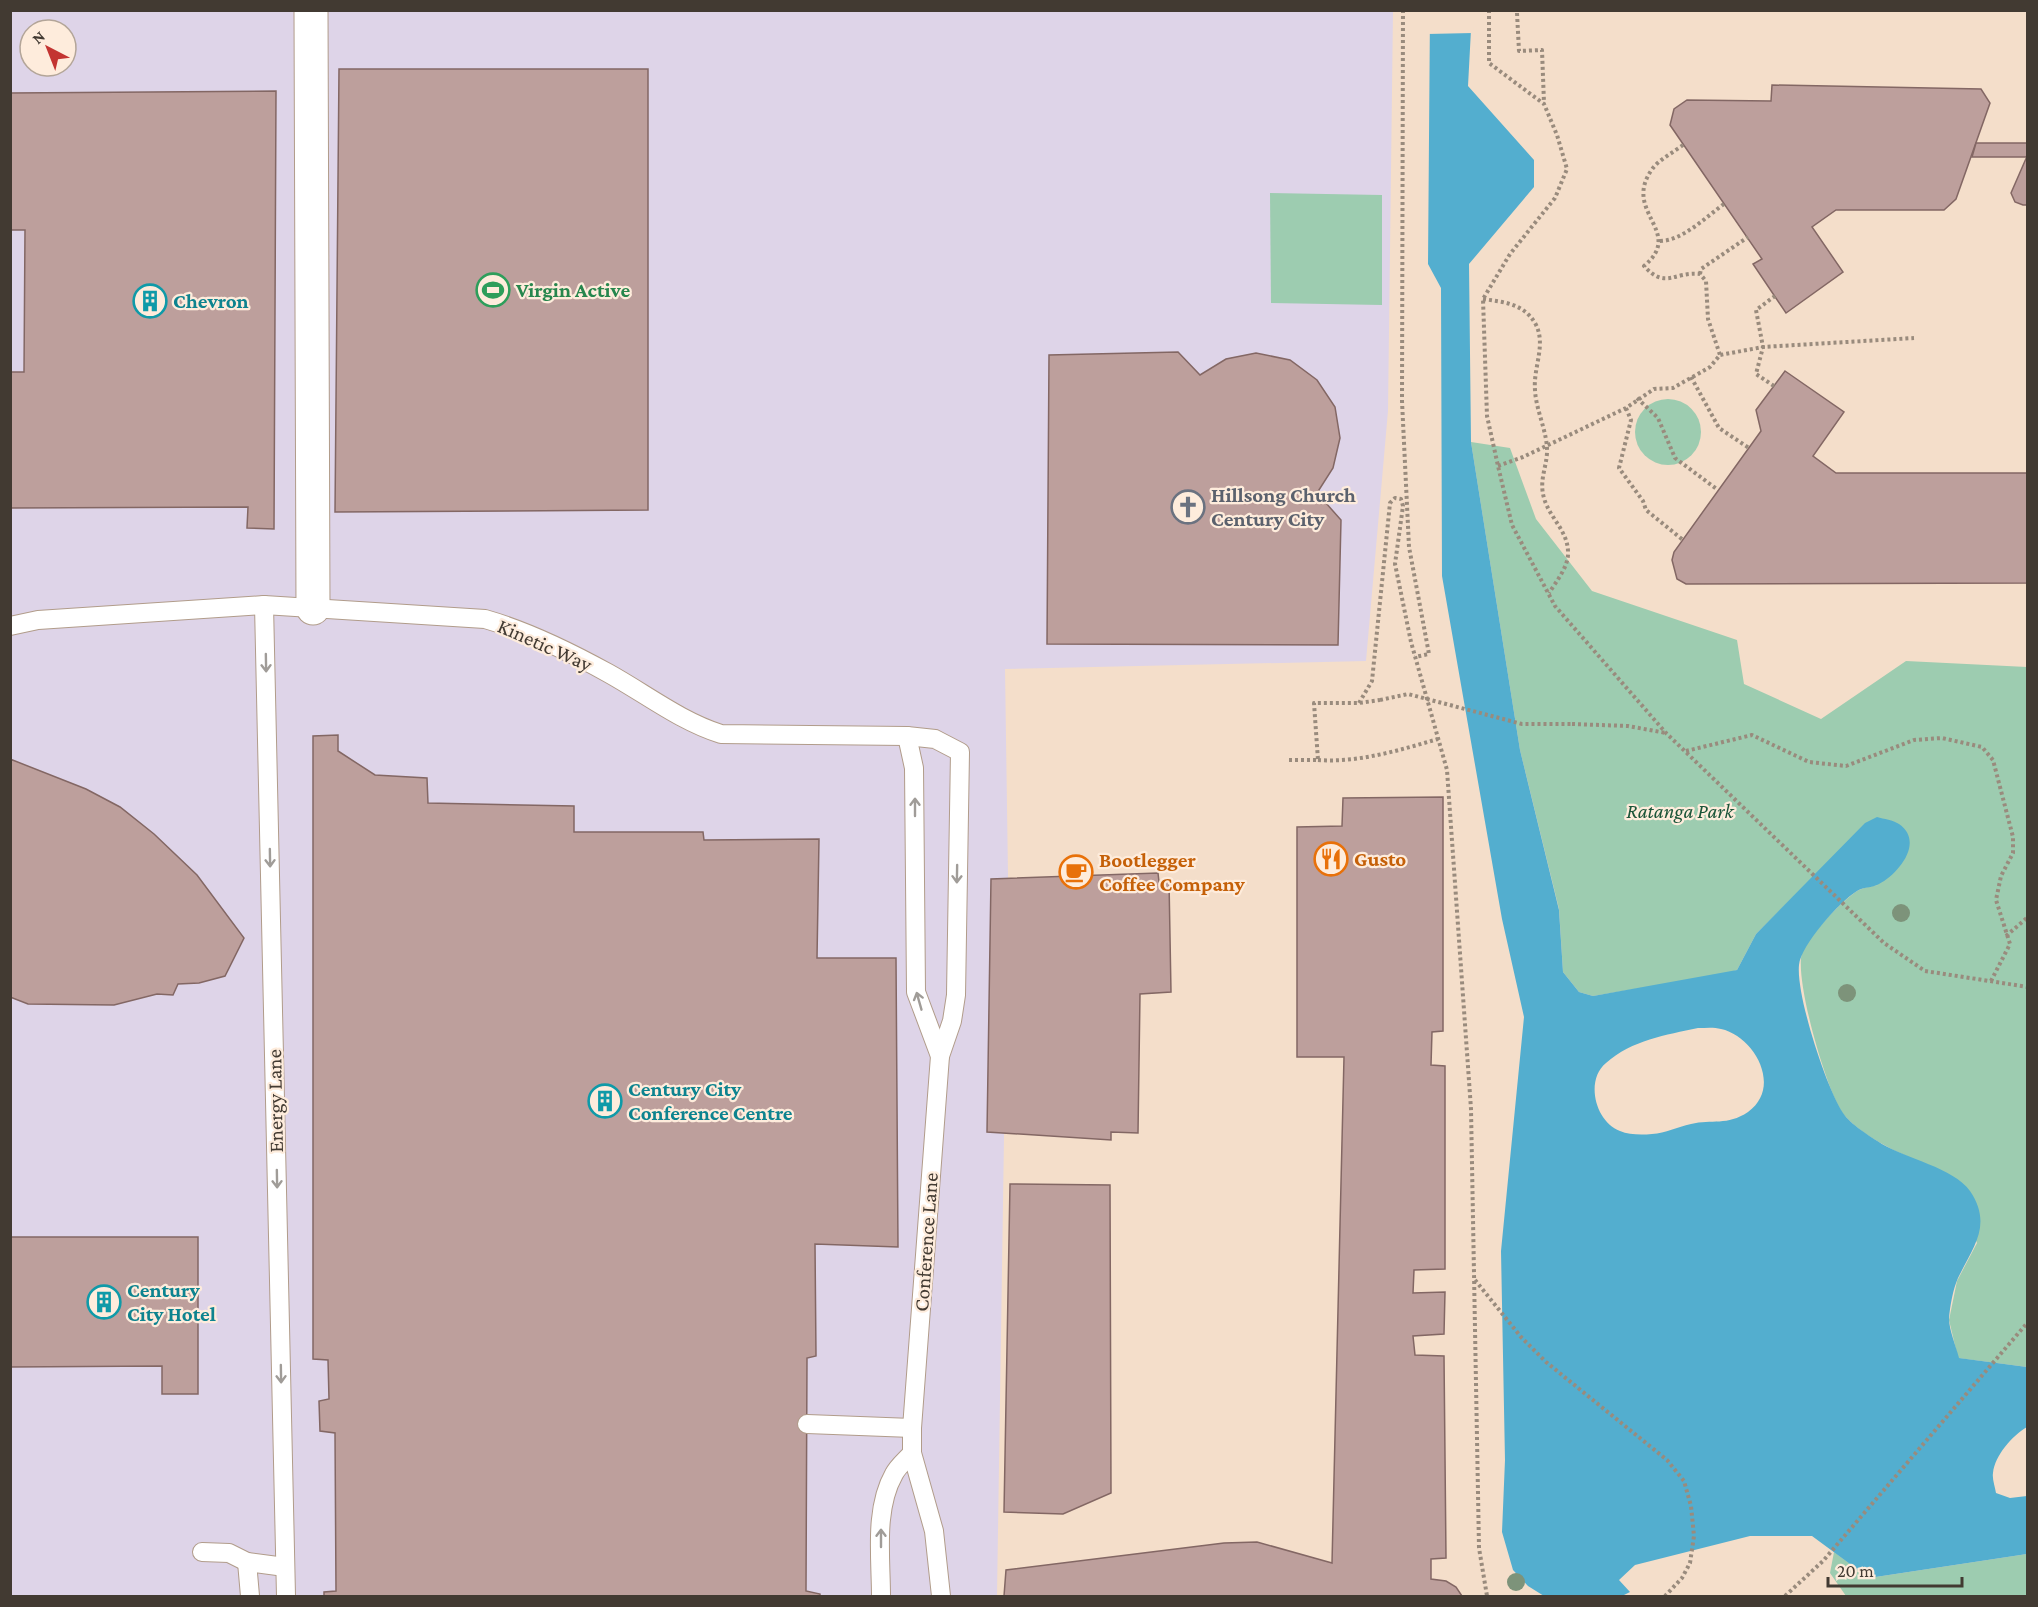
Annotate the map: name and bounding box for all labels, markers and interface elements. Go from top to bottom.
north arrow [18,18,78,78]
text: N [29,27,48,47]
sports icon: Virgin Active [475,272,511,308]
place label: Virgin Active [515,278,630,302]
building icon: Chevron [132,283,168,319]
place label: Chevron [173,289,249,313]
place label: Hillsong Church Century City [1211,483,1356,531]
church icon: Hillsong Church Century City [1170,489,1206,525]
street label: Kinetic Way [494,614,596,677]
one-way arrow [260,653,271,673]
one-way arrow [909,797,921,817]
park label: Ratanga Park [1626,799,1735,823]
restaurant icon: Gusto [1313,841,1349,877]
place label: Gusto [1354,847,1406,871]
one-way arrow [264,848,276,868]
place label: Bootlegger Coffee Company [1099,848,1246,896]
cafe icon: Bootlegger Coffee Company [1058,854,1094,890]
one-way arrow [951,863,963,883]
one-way arrow [913,992,924,1011]
street label: Energy Lane [262,1049,288,1153]
place label: Century City Conference Centre [628,1077,793,1125]
building icon: Century City Conference Centre [587,1083,623,1119]
one-way arrow [271,1169,282,1189]
street label: Conference Lane [909,1172,943,1312]
place label: Century City Hotel [127,1278,216,1326]
building icon: Century City Hotel [86,1284,122,1320]
one-way arrow [275,1364,287,1384]
one-way arrow [875,1529,887,1549]
scale bar [1828,1550,1962,1588]
text: 20 m [1837,1561,1874,1581]

